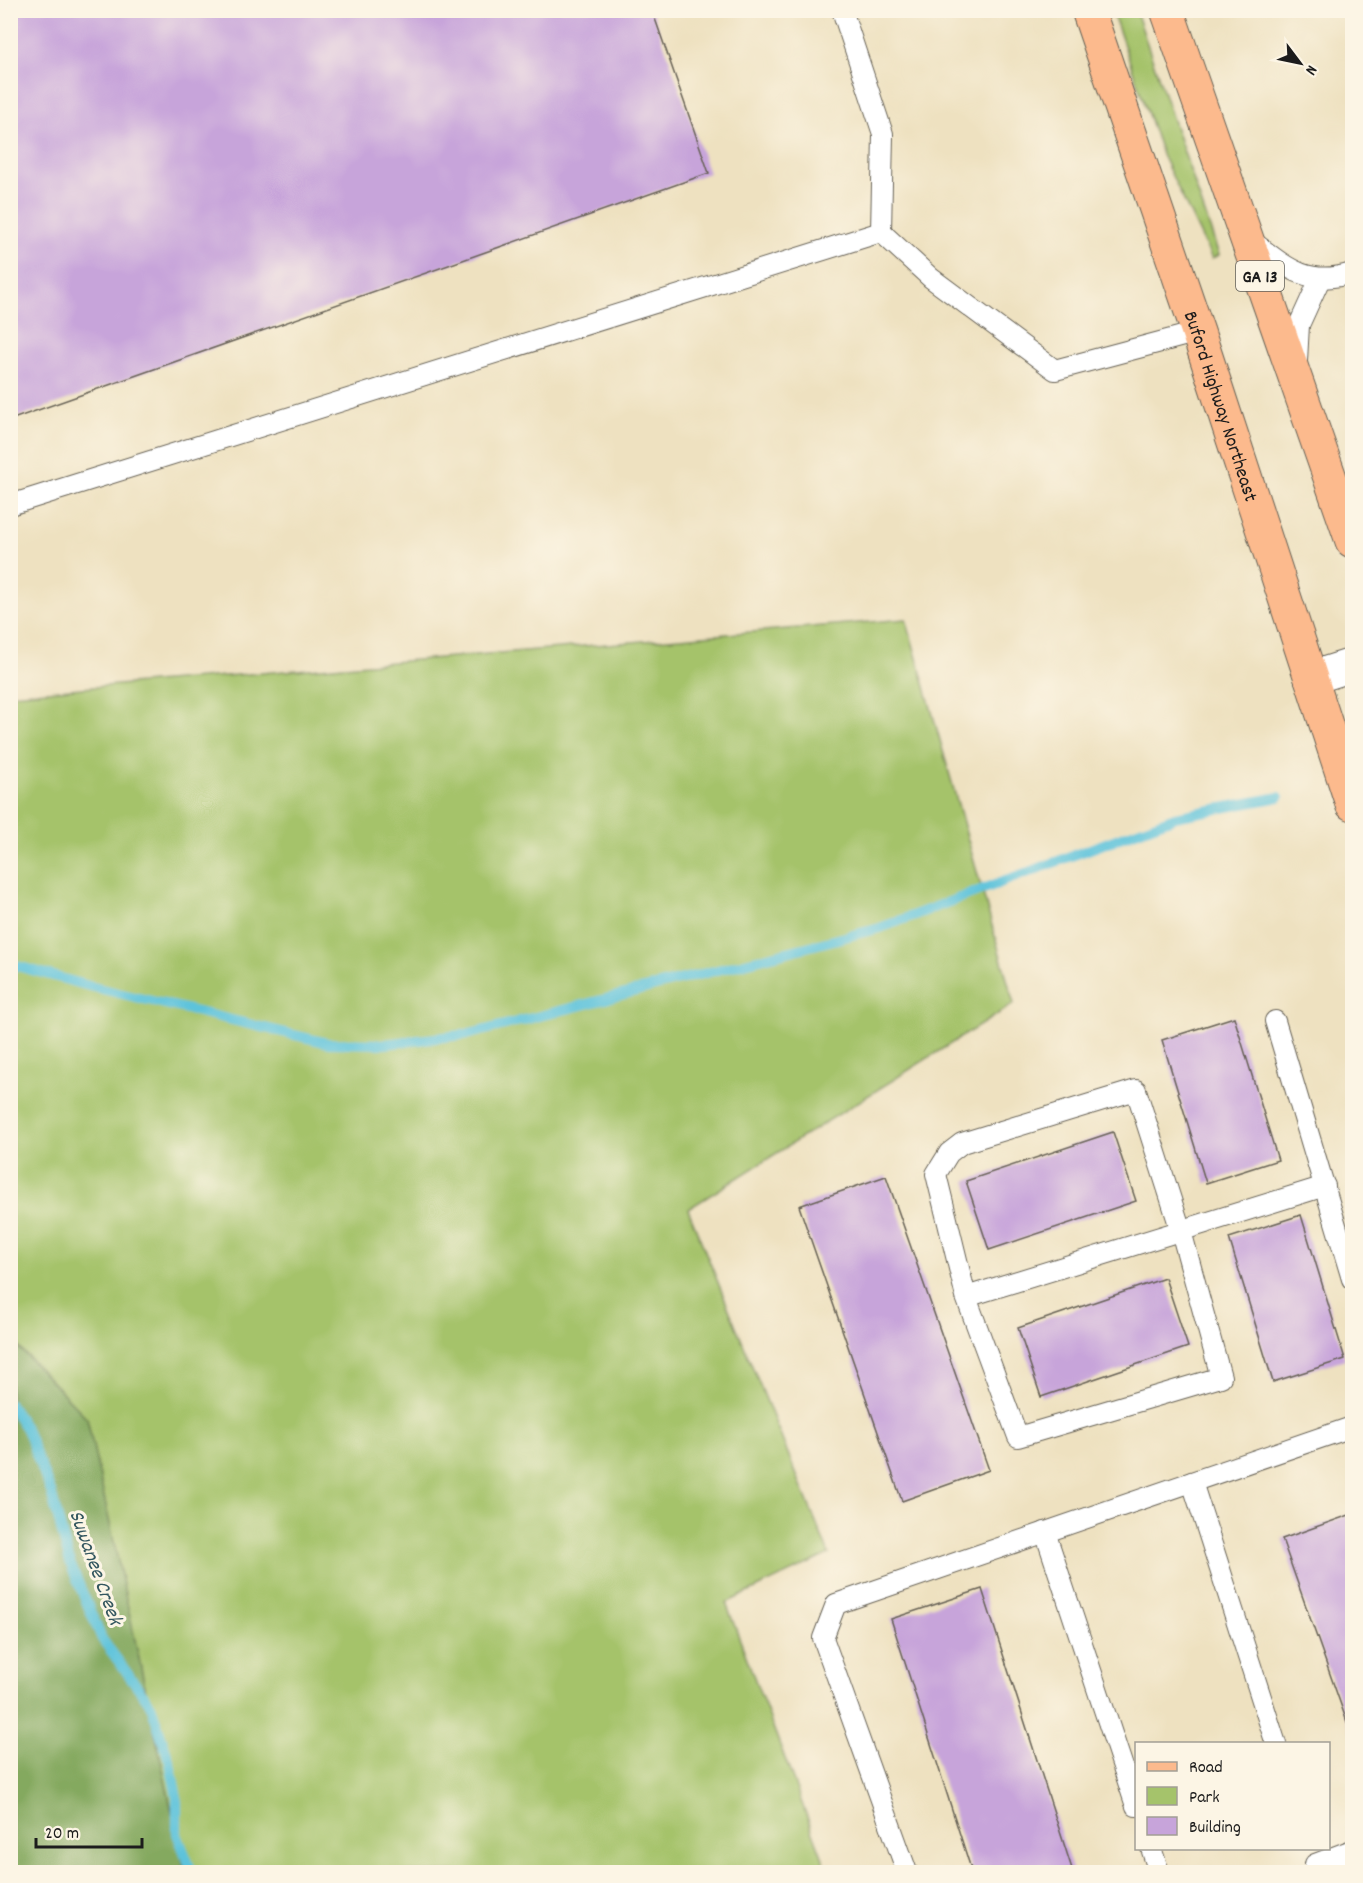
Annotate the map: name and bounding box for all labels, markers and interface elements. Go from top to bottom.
north arrow [1270,33,1330,93]
text: N [1299,60,1322,79]
road number: GA 13 [1236,261,1284,291]
street label: Buford Highway Northeast [1175,308,1263,506]
water label: Suwanee Creek [60,1507,130,1632]
legend [1135,1742,1330,1850]
text: Road [1189,1756,1223,1781]
text: Park [1189,1786,1220,1811]
scale bar [36,1811,142,1849]
text: Building [1189,1816,1241,1841]
text: 20 m [45,1822,79,1847]

